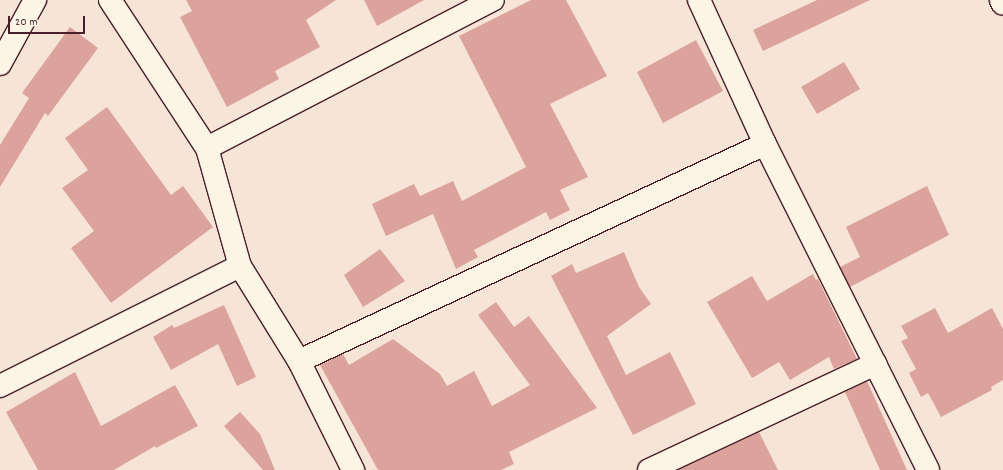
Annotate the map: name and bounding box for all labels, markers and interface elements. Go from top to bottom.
scale bar [10,8,87,34]
text: 20 m [15,14,38,31]

